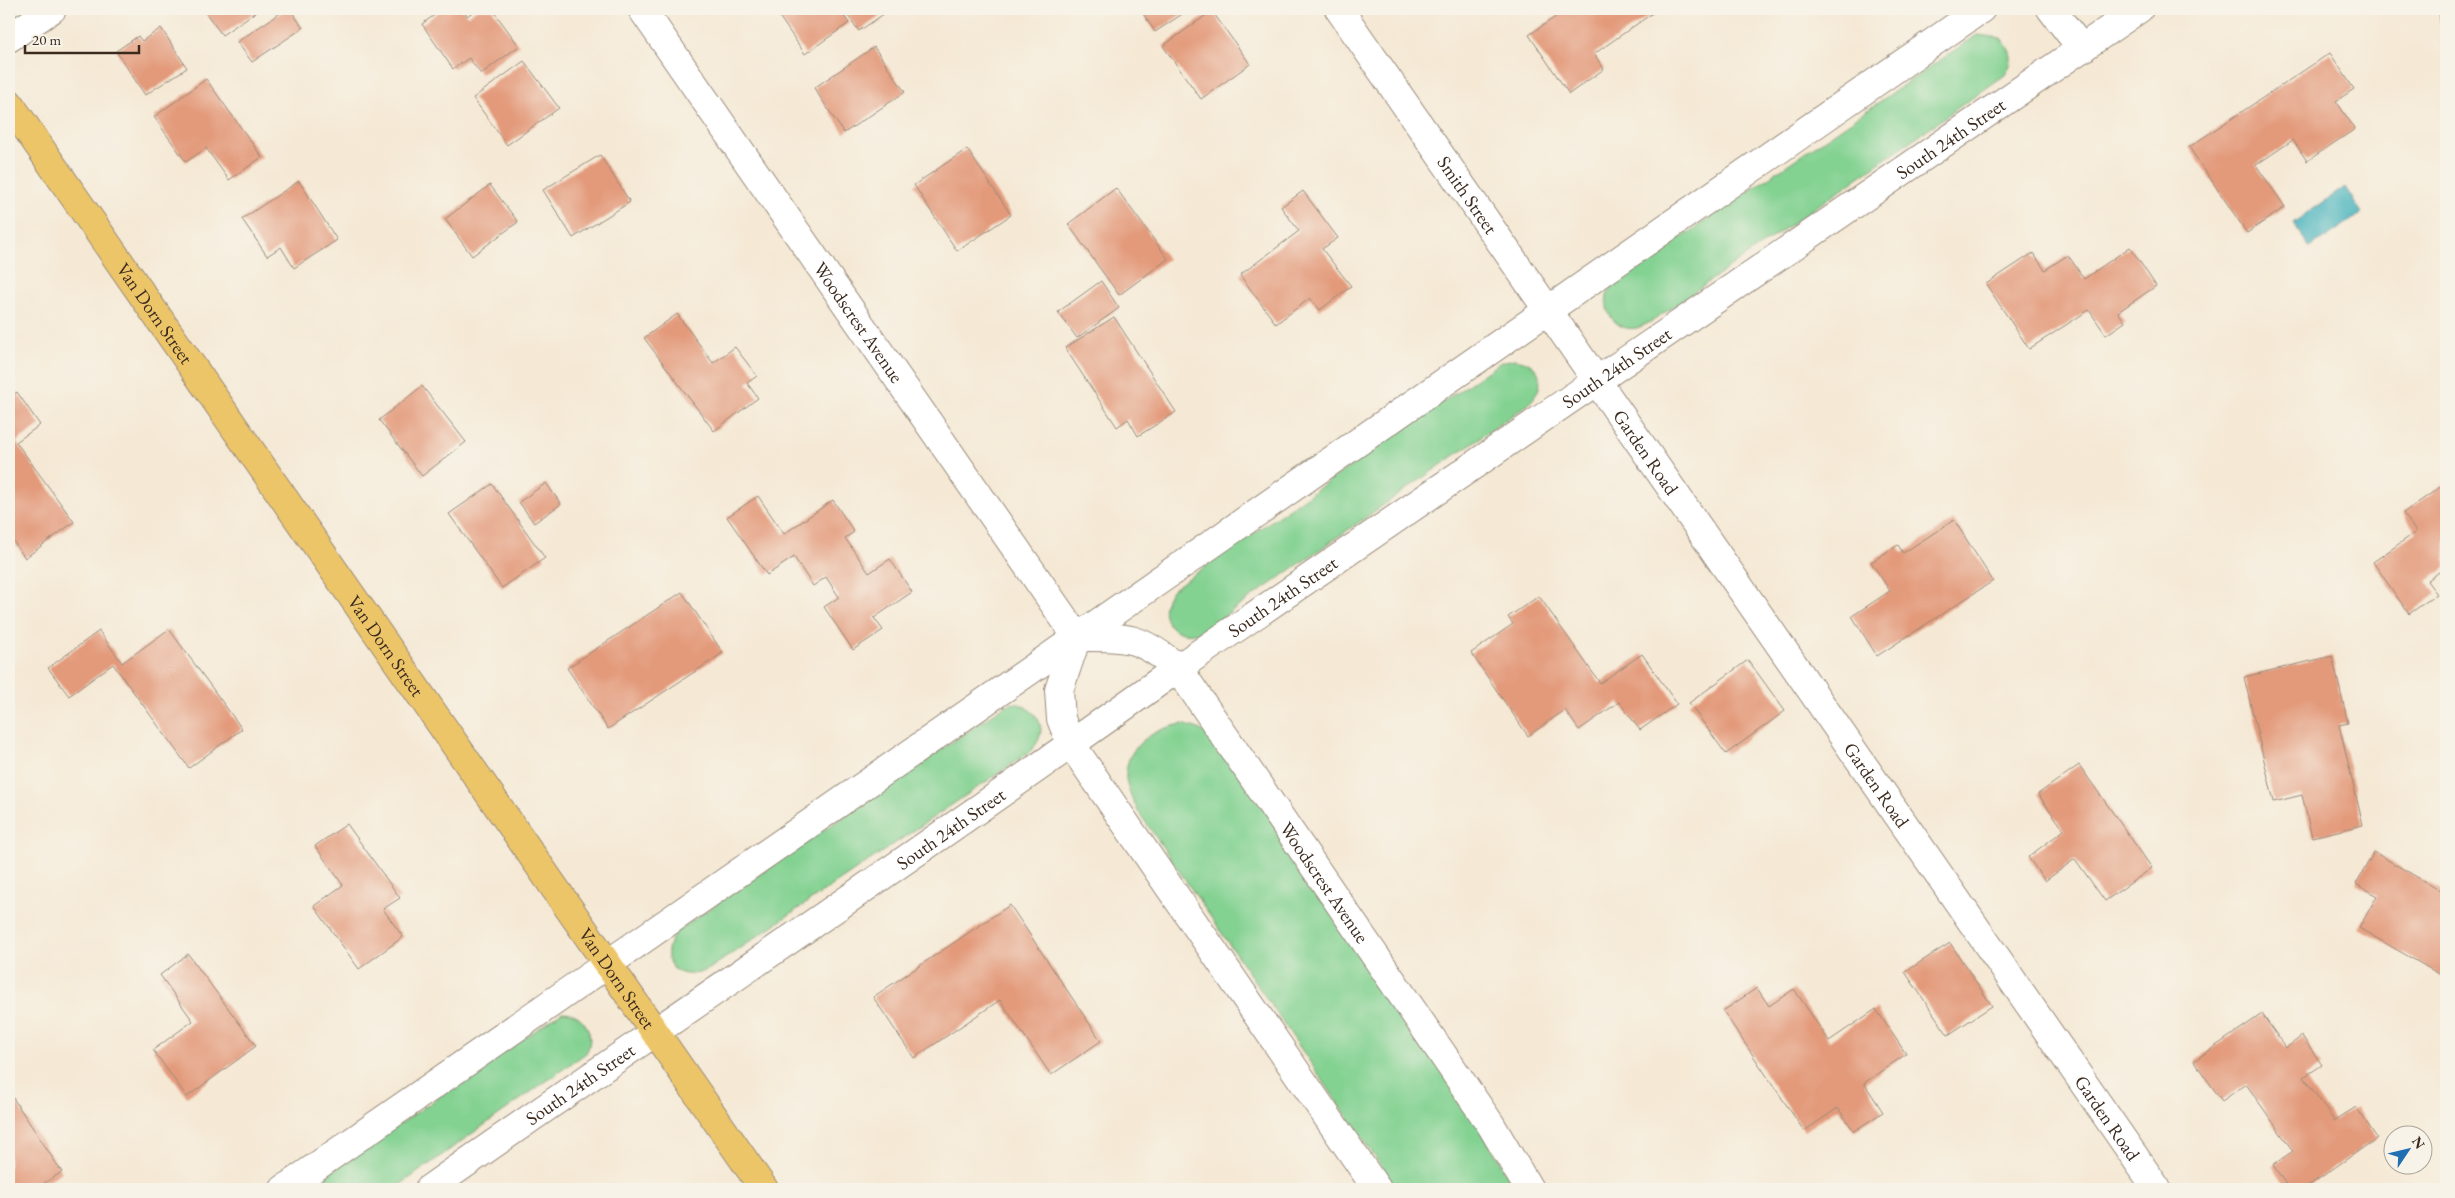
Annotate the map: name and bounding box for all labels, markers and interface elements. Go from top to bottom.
scale bar [25,22,139,54]
text: 20 m [32,30,61,49]
street label: South 24th Street [1891,92,2010,185]
street label: Smith Street [1432,151,1503,239]
street label: Woodscrest Avenue [808,257,909,388]
street label: Van Dorn Street [111,258,199,369]
street label: South 24th Street [1557,321,1676,414]
street label: Garden Road [1607,405,1684,500]
street label: South 24th Street [1223,550,1342,643]
street label: Van Dorn Street [342,590,430,702]
street label: Garden Road [1838,737,1915,833]
street label: South 24th Street [891,782,1010,876]
street label: Woodscrest Avenue [1274,817,1375,948]
street label: Van Dorn Street [573,923,661,1034]
street label: South 24th Street [521,1038,640,1131]
street label: Garden Road [2069,1070,2146,1166]
north arrow [2382,1126,2432,1176]
text: N [2408,1133,2430,1153]

